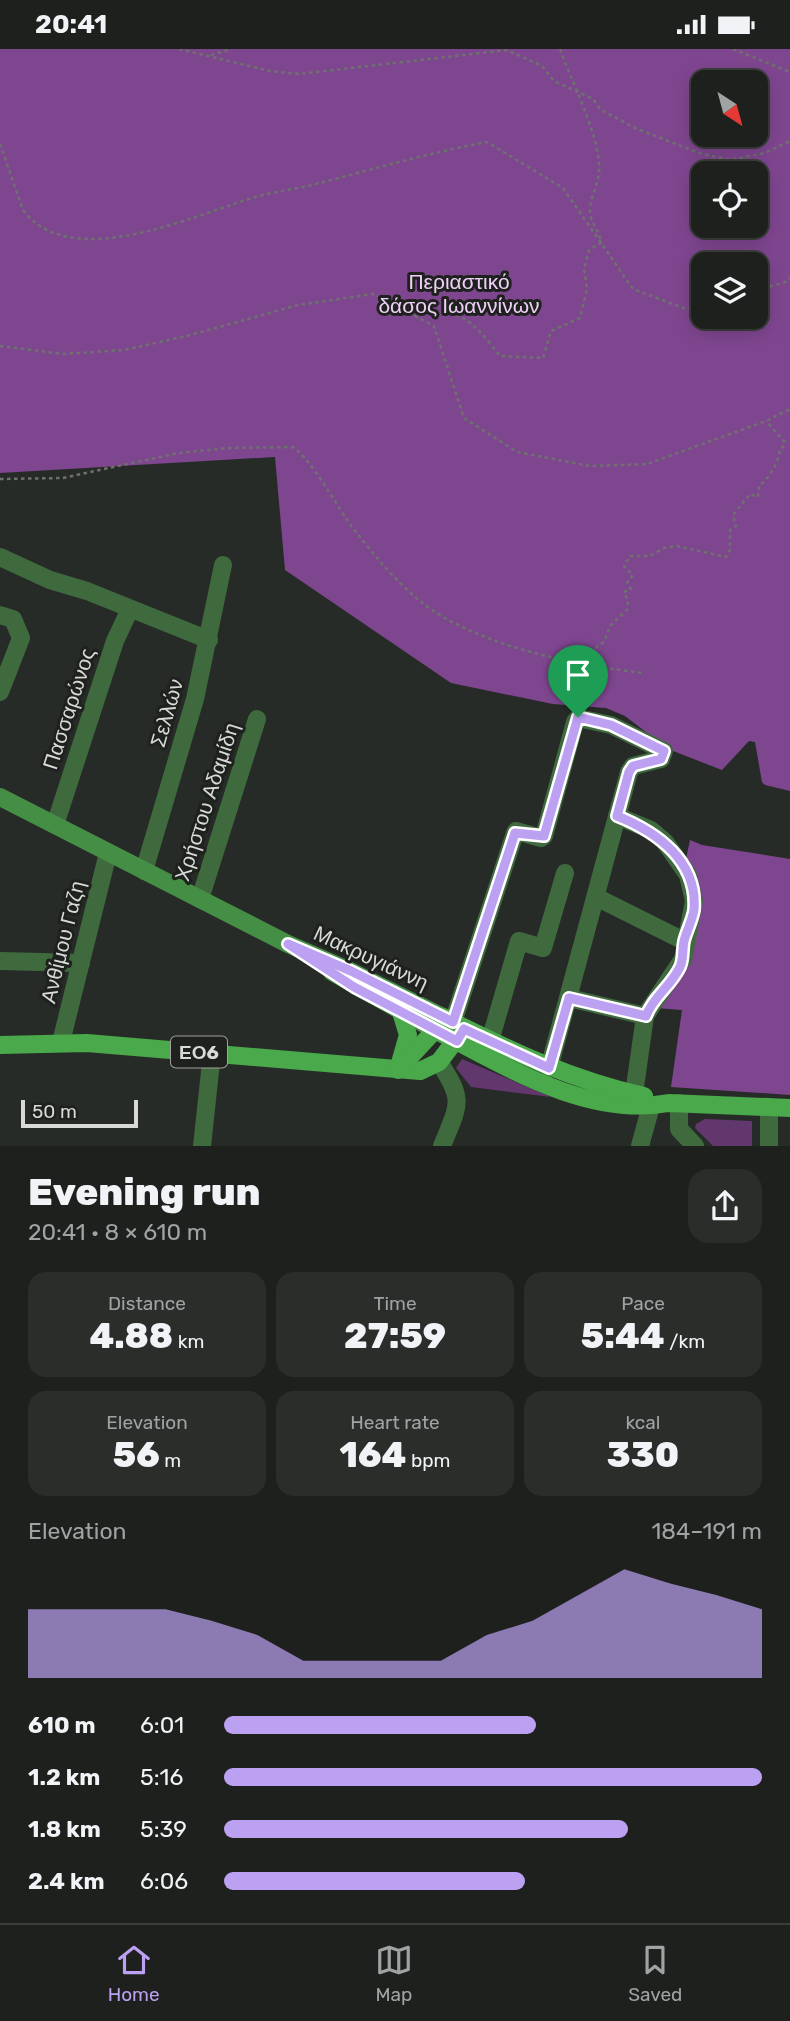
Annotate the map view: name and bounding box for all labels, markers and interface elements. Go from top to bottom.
text: 20:41 [35,9,107,40]
north arrow [691,70,768,147]
map controls [691,70,768,329]
button: locate [691,161,768,238]
button: layers [691,252,768,329]
park label: Περιαστικό δάσος Ιωαννίνων [378,269,540,318]
street label: Πασσαρώνος [37,645,100,773]
pin [548,645,608,717]
icon: arrive [559,656,597,694]
street label: Σελλών [145,676,188,750]
street label: Χρήστου Αδαμίδη [169,720,244,884]
street label: Ανθίμου Γαζη [35,878,90,1006]
street label: Μακρυγιάννη [310,920,432,995]
road number: ΕΟ6 [171,1036,227,1067]
scale bar [21,1097,138,1129]
text: 50 m [32,1100,77,1123]
text: Evening run [28,1169,261,1215]
button: share [688,1169,762,1243]
text: 20:41 · 8 × 610 m [28,1218,207,1246]
text: Distance [108,1292,186,1315]
text: Time [373,1292,417,1315]
text: Pace [621,1292,665,1315]
text: 4.88 [90,1315,173,1357]
text: 27:59 [344,1315,446,1357]
text: 5:44 [581,1315,665,1357]
text: km [173,1330,204,1353]
text: /km [665,1330,705,1353]
text: Elevation [106,1411,188,1434]
text: Heart rate [350,1411,440,1434]
text: kcal [626,1411,660,1434]
text: 56 [113,1434,160,1476]
text: 164 [340,1434,406,1476]
text: 330 [607,1434,679,1476]
text: m [160,1449,181,1472]
text: bpm [406,1449,450,1472]
text: Elevation [28,1517,127,1545]
text: 184–191 m [651,1517,762,1545]
text: 610 m [28,1711,96,1739]
text: 6:01 [140,1711,184,1739]
text: 1.2 km [28,1763,100,1791]
text: 5:16 [140,1763,183,1791]
text: 1.8 km [28,1815,101,1843]
text: 5:39 [140,1815,187,1843]
text: 2.4 km [28,1867,104,1895]
text: 6:06 [140,1867,188,1895]
tab: Home [108,1941,160,2006]
tab: Map [375,1941,413,2006]
tab: Saved [628,1941,682,2006]

